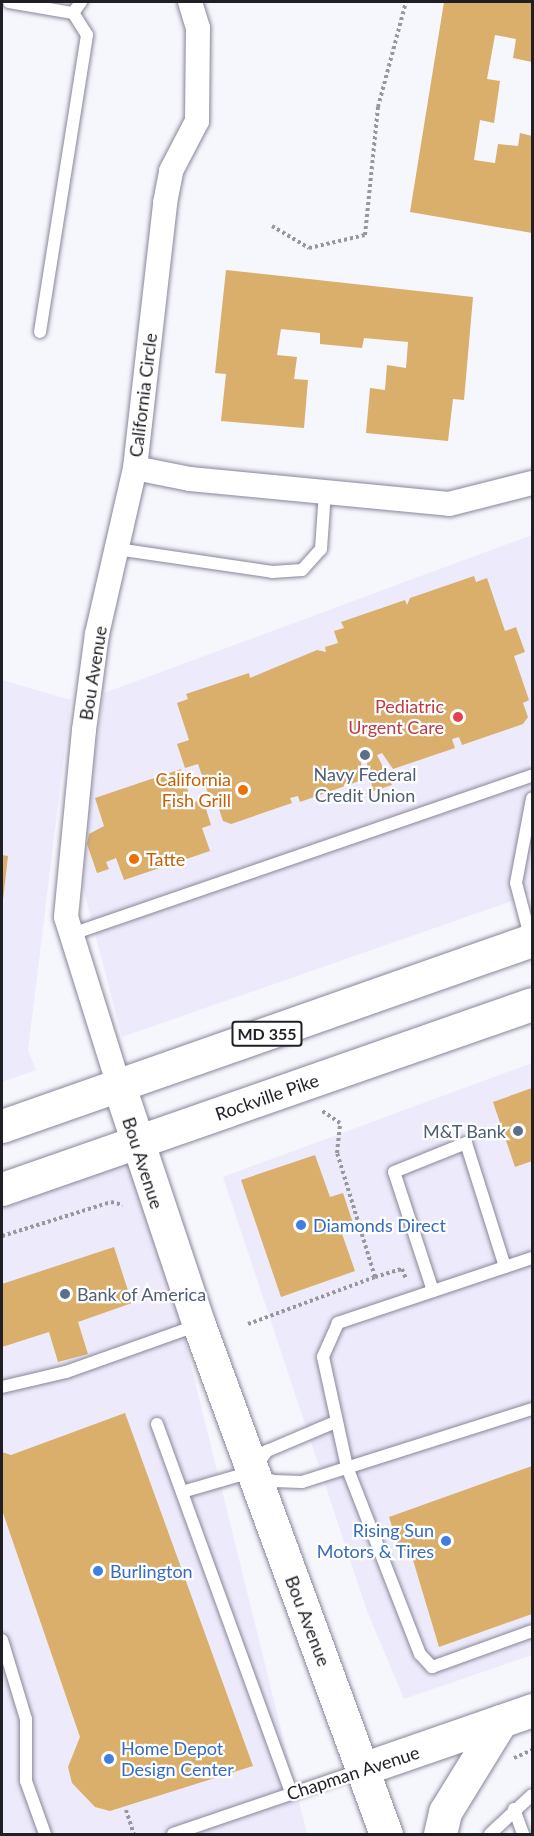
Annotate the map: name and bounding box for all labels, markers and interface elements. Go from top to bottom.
street label: California Circle [125,332,161,458]
street label: Bou Avenue [75,624,111,722]
place label: Pediatric Urgent Care [348,696,444,738]
marker: Pediatric Urgent Care [449,708,467,726]
marker: Navy Federal Credit Union [358,748,372,762]
place label: Navy Federal Credit Union [313,764,417,806]
place label: California Fish Grill [155,769,231,812]
marker: California Fish Grill [236,783,250,797]
place label: Tatte [146,848,185,870]
marker: Tatte [127,852,141,866]
road number: MD 355 [231,1021,303,1047]
street label: Rockville Pike [212,1069,322,1125]
street label: Bou Avenue [118,1114,168,1212]
place label: M&T Bank [422,1120,506,1142]
marker: M&T Bank [511,1124,525,1138]
place label: Diamonds Direct [313,1214,446,1236]
marker: Diamonds Direct [294,1218,308,1232]
place label: Bank of America [77,1283,207,1305]
marker: Bank of America [58,1287,72,1301]
place label: Rising Sun Motors & Tires [316,1520,434,1562]
marker: Rising Sun Motors & Tires [439,1534,453,1548]
place label: Burlington [110,1560,193,1582]
marker: Burlington [91,1564,105,1578]
street label: Bou Avenue [281,1572,335,1670]
place label: Home Depot Design Center [121,1738,234,1780]
street label: Chapman Avenue [284,1741,422,1805]
marker: Home Depot Design Center [102,1752,116,1766]

